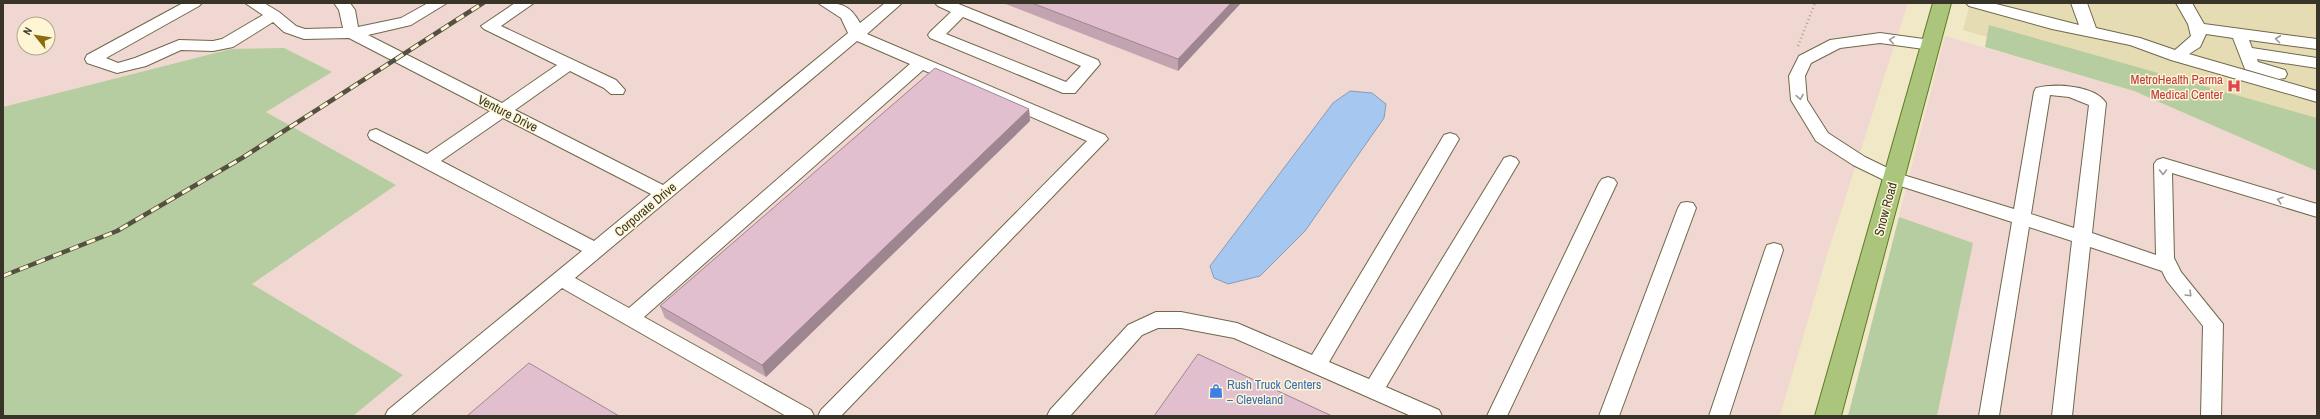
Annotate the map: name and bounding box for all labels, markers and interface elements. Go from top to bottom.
north arrow [16,16,56,56]
text: N [20,25,35,37]
one-way arrow [2275,35,2281,44]
one-way arrow [1889,36,1895,45]
place label: MetroHealth Parma Medical Center [2131,71,2223,103]
hospital icon: MetroHealth Parma Medical Center [2226,78,2242,94]
street label: Venture Drive [475,91,541,136]
one-way arrow [1795,93,1803,100]
one-way arrow [2159,169,2167,175]
street label: Corporate Drive [611,178,680,240]
street label: Snow Road [1870,180,1901,238]
one-way arrow [2276,196,2283,205]
one-way arrow [2184,289,2192,296]
place label: Rush Truck Centers – Cleveland [1227,376,1321,408]
shop icon: Rush Truck Centers – Cleveland [1208,383,1224,399]

